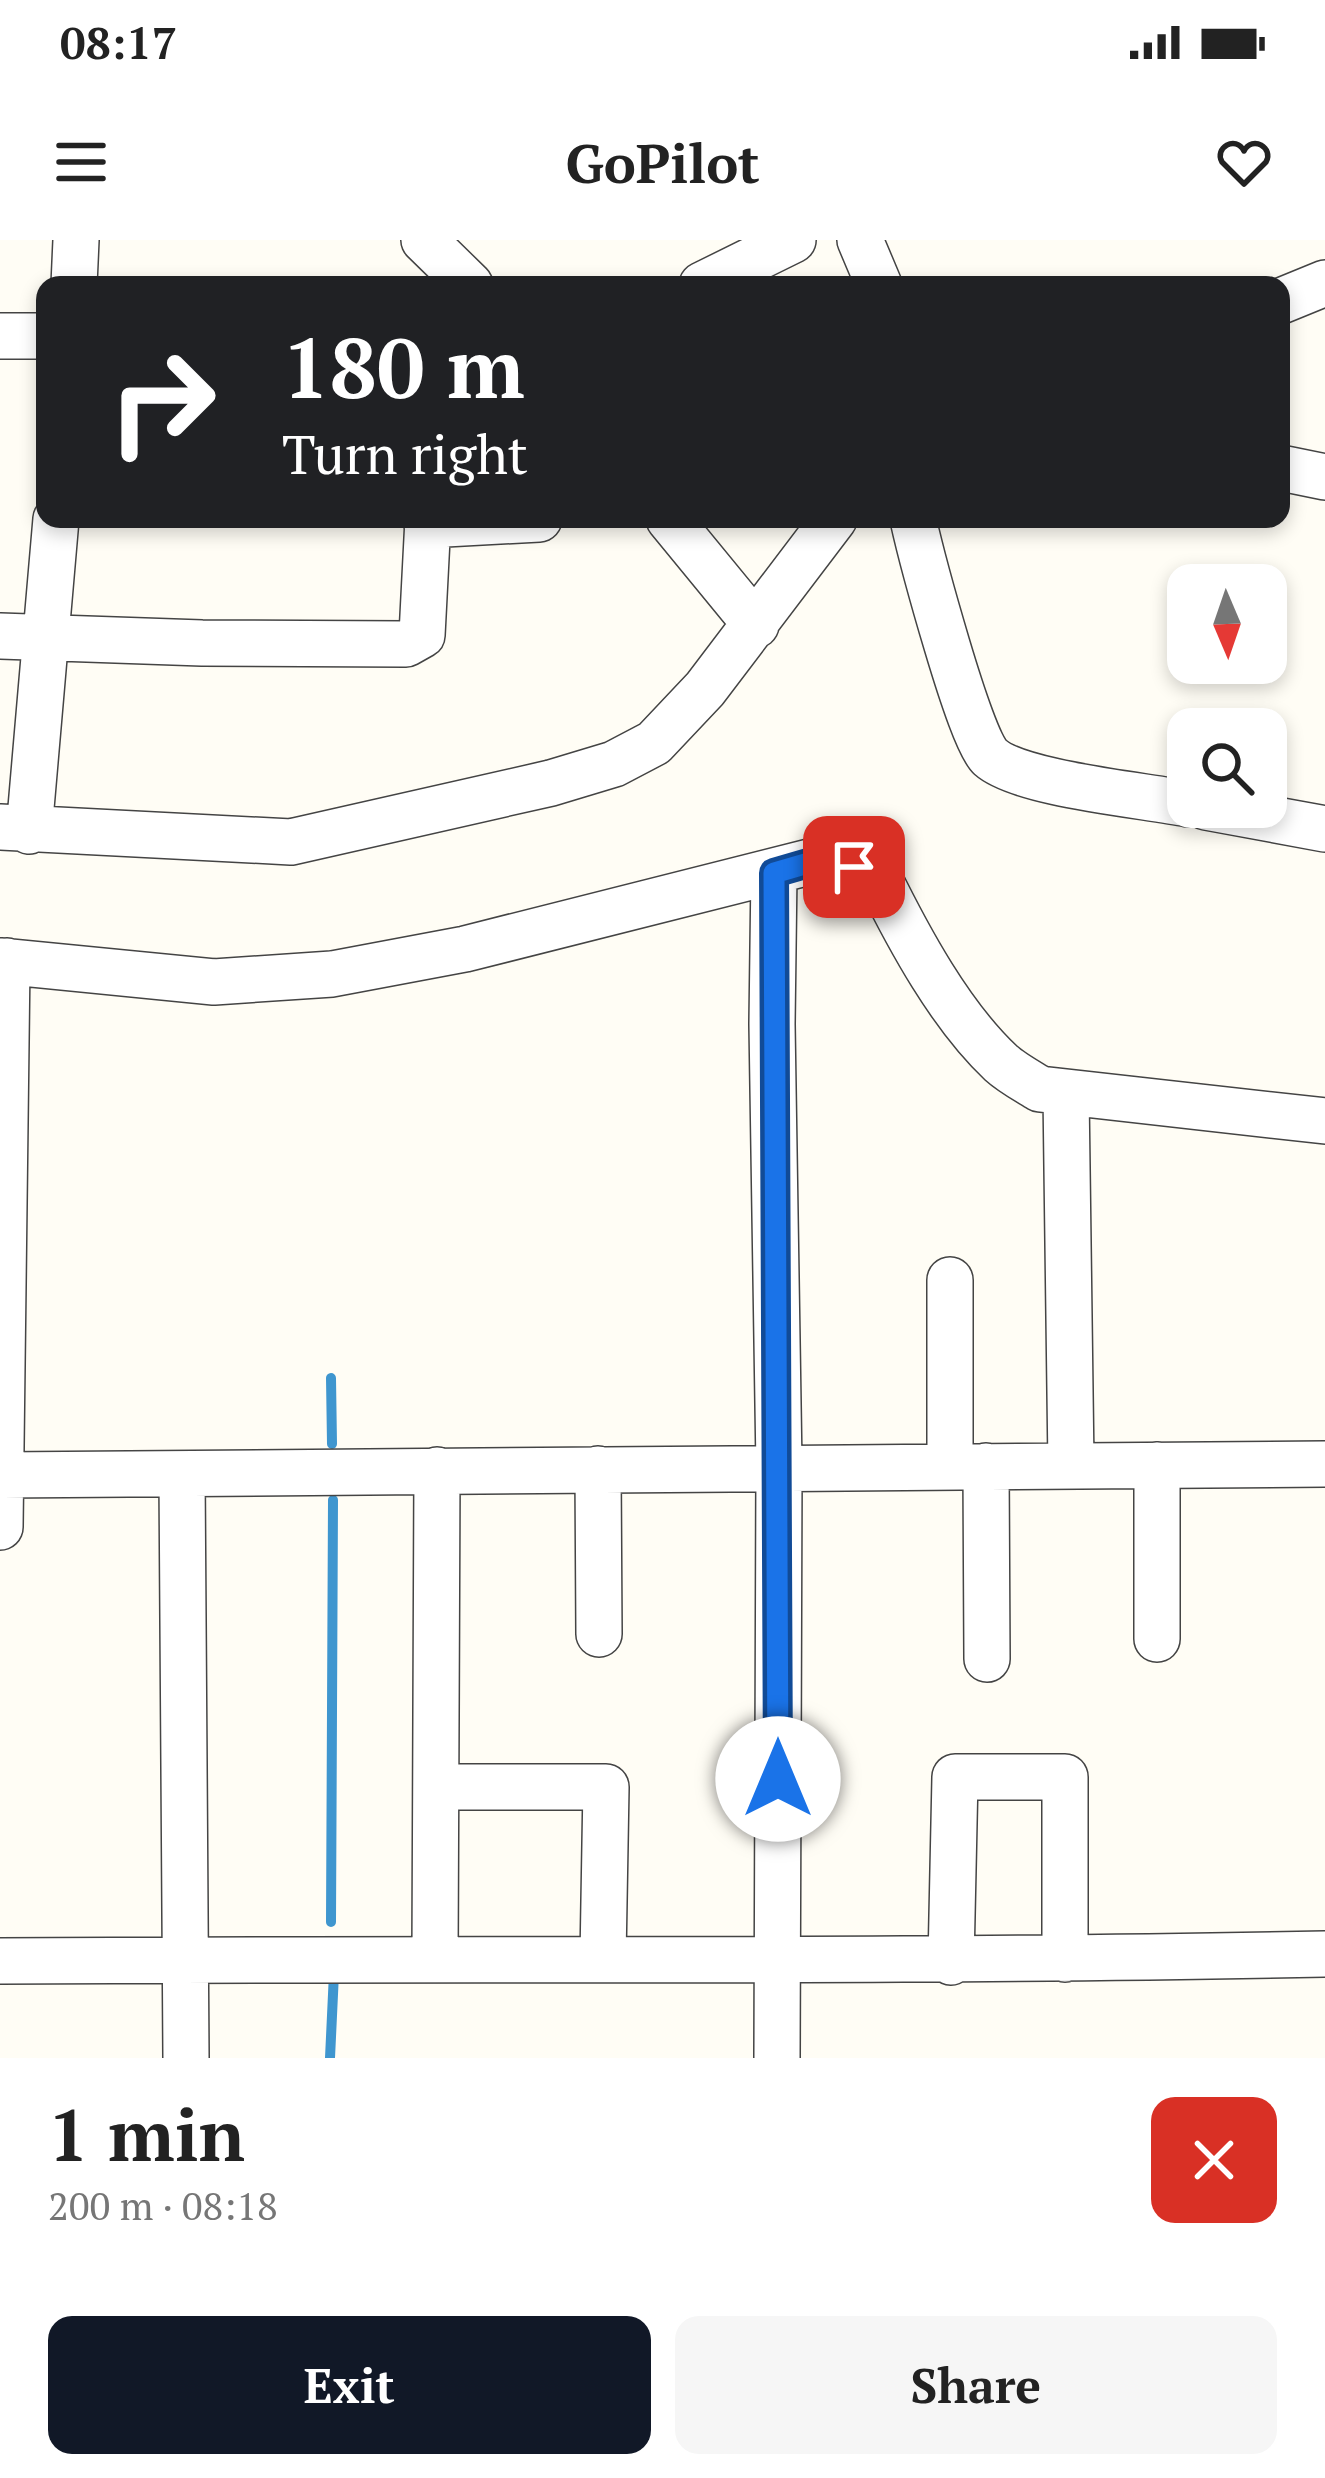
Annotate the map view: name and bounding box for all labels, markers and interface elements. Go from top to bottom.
text: 08:17 [60,12,177,72]
text: GoPilot [565,127,760,198]
icon: menu [48,129,114,195]
icon: heart [1211,129,1277,195]
text: 180 m [282,311,525,422]
icon: right [84,324,240,480]
text: Turn right [282,418,528,489]
north arrow [1167,564,1287,684]
map controls [1167,564,1287,828]
button: search [1167,708,1287,828]
pin [803,816,905,918]
icon: arrive [821,834,887,900]
position arrow [715,1716,841,1842]
text: 1 min [48,2086,245,2182]
button: close [1151,2097,1277,2223]
text: 200 m · 08:18 [48,2179,278,2231]
button: Exit [48,2316,651,2454]
button: Share [675,2316,1277,2454]

